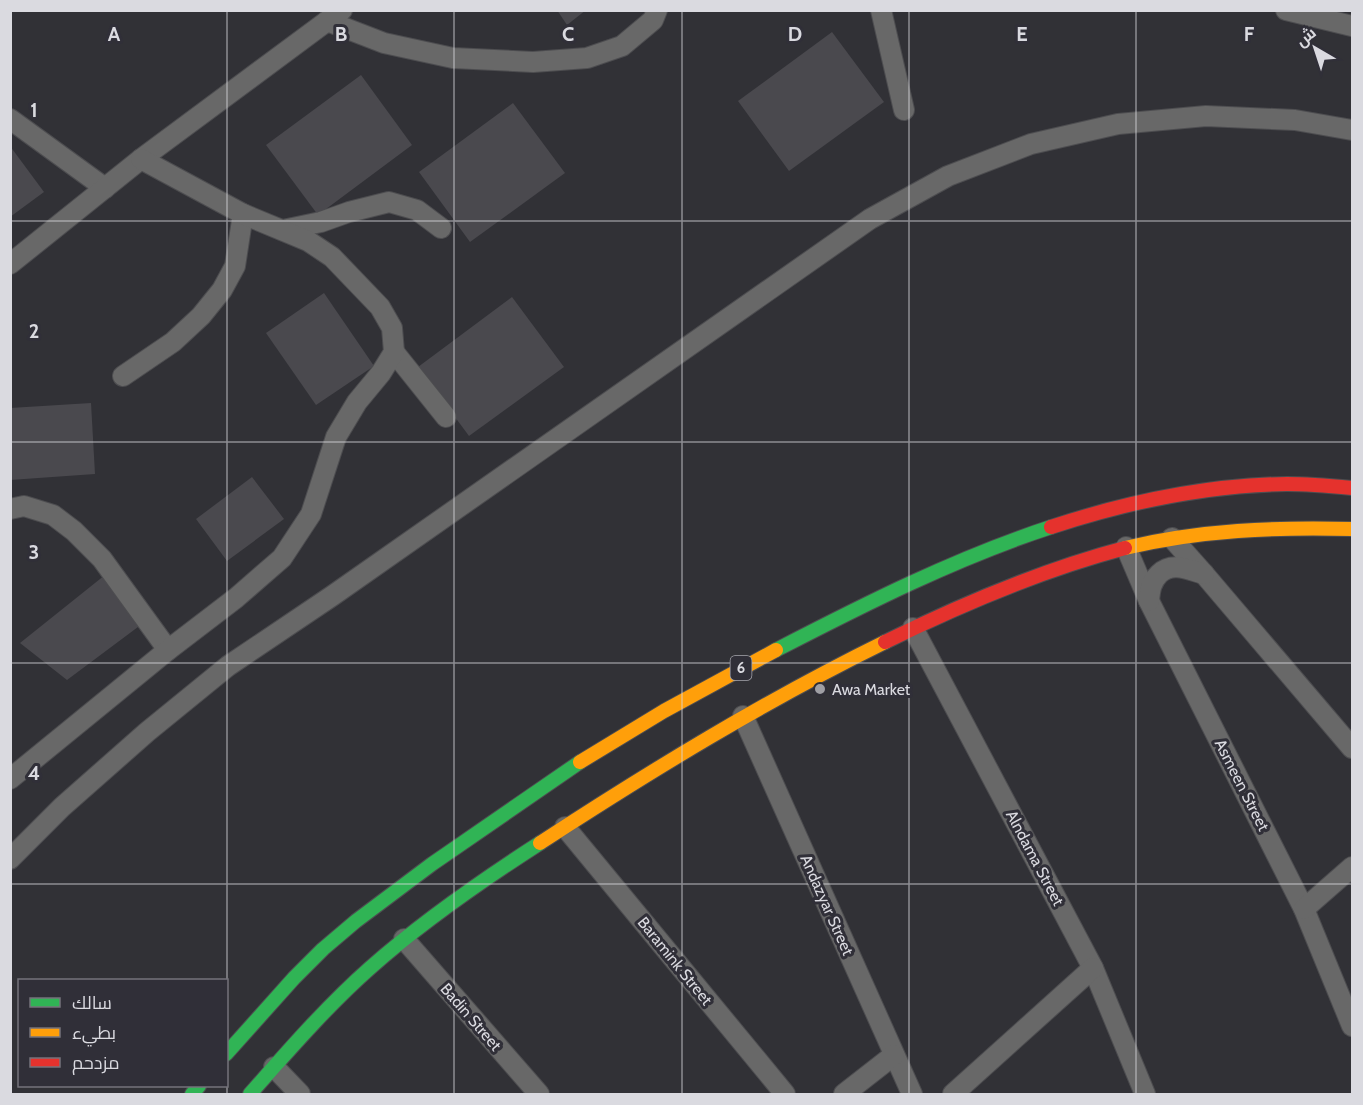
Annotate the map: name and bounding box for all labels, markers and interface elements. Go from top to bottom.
north arrow [1285,18,1345,78]
text: A [108,22,121,46]
text: B [335,22,347,46]
text: C [562,22,574,46]
text: D [788,22,802,46]
text: E [1016,22,1028,46]
text: F [1244,22,1255,46]
text: ش [1292,23,1320,51]
text: 1 [30,98,38,122]
text: 2 [29,319,39,343]
text: 3 [29,540,39,564]
road number: 6 [730,656,752,680]
place label: Awa Market [832,680,911,699]
marker: Awa Market [813,682,827,696]
street label: Asmeen Street [1211,736,1274,835]
text: 4 [28,761,40,785]
street label: Alndama Street [1002,807,1068,910]
street label: Andazyar Street [796,852,858,959]
street label: Baramink Street [634,913,717,1009]
legend [18,979,228,1087]
street label: Badin Street [437,979,506,1055]
text: سالك [72,992,112,1014]
text: بطيء [72,1022,116,1047]
text: مزدحم [72,1052,120,1075]

